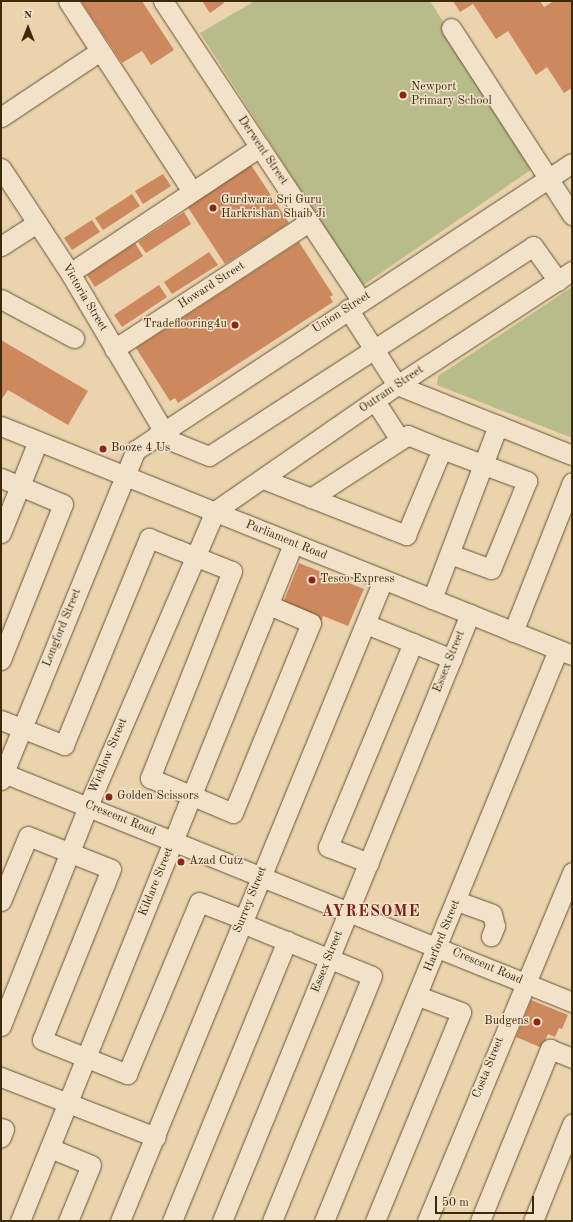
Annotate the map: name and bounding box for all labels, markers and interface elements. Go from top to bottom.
north arrow [8,8,48,48]
text: N [24,10,32,21]
place label: Newport Primary School [411,81,492,109]
marker: Newport Primary School [398,90,408,100]
street label: Derwent Street [234,114,290,188]
place label: Gurdwara Sri Guru Harkrishan Shaib Ji [221,194,326,222]
marker: Gurdwara Sri Guru Harkrishan Shaib Ji [208,203,218,213]
street label: Howard Street [176,259,248,313]
street label: Victoria Street [58,261,110,335]
street label: Union Street [310,289,374,337]
place label: Tradeflooring4u [143,318,227,332]
marker: Tradeflooring4u [230,320,240,330]
street label: Outram Street [357,363,427,417]
place label: Booze 4 Us [111,442,170,456]
marker: Booze 4 Us [98,444,108,454]
street label: Parliament Road [243,518,329,564]
place label: Tesco Express [320,573,395,587]
marker: Tesco Express [307,575,317,585]
street label: Longford Street [41,587,85,669]
street label: Essex Street [431,629,469,695]
street label: Wicklow Street [87,716,131,796]
place label: Golden Scissors [117,790,199,804]
marker: Golden Scissors [104,792,114,802]
street label: Crescent Road [82,798,158,840]
street label: Kildare Street [137,845,177,919]
place label: Azad Cutz [189,855,243,869]
marker: Azad Cutz [176,857,186,867]
street label: Surrey Street [231,865,271,935]
street label: Harford Street [422,898,464,974]
district label: AYRESOME [321,902,421,922]
street label: Essex Street [309,929,347,995]
street label: Crescent Road [450,946,524,988]
place label: Budgens [484,1015,529,1029]
marker: Budgens [532,1017,542,1027]
street label: Costa Street [470,1035,508,1101]
scale bar [437,1188,536,1214]
text: 50 m [442,1197,469,1209]

